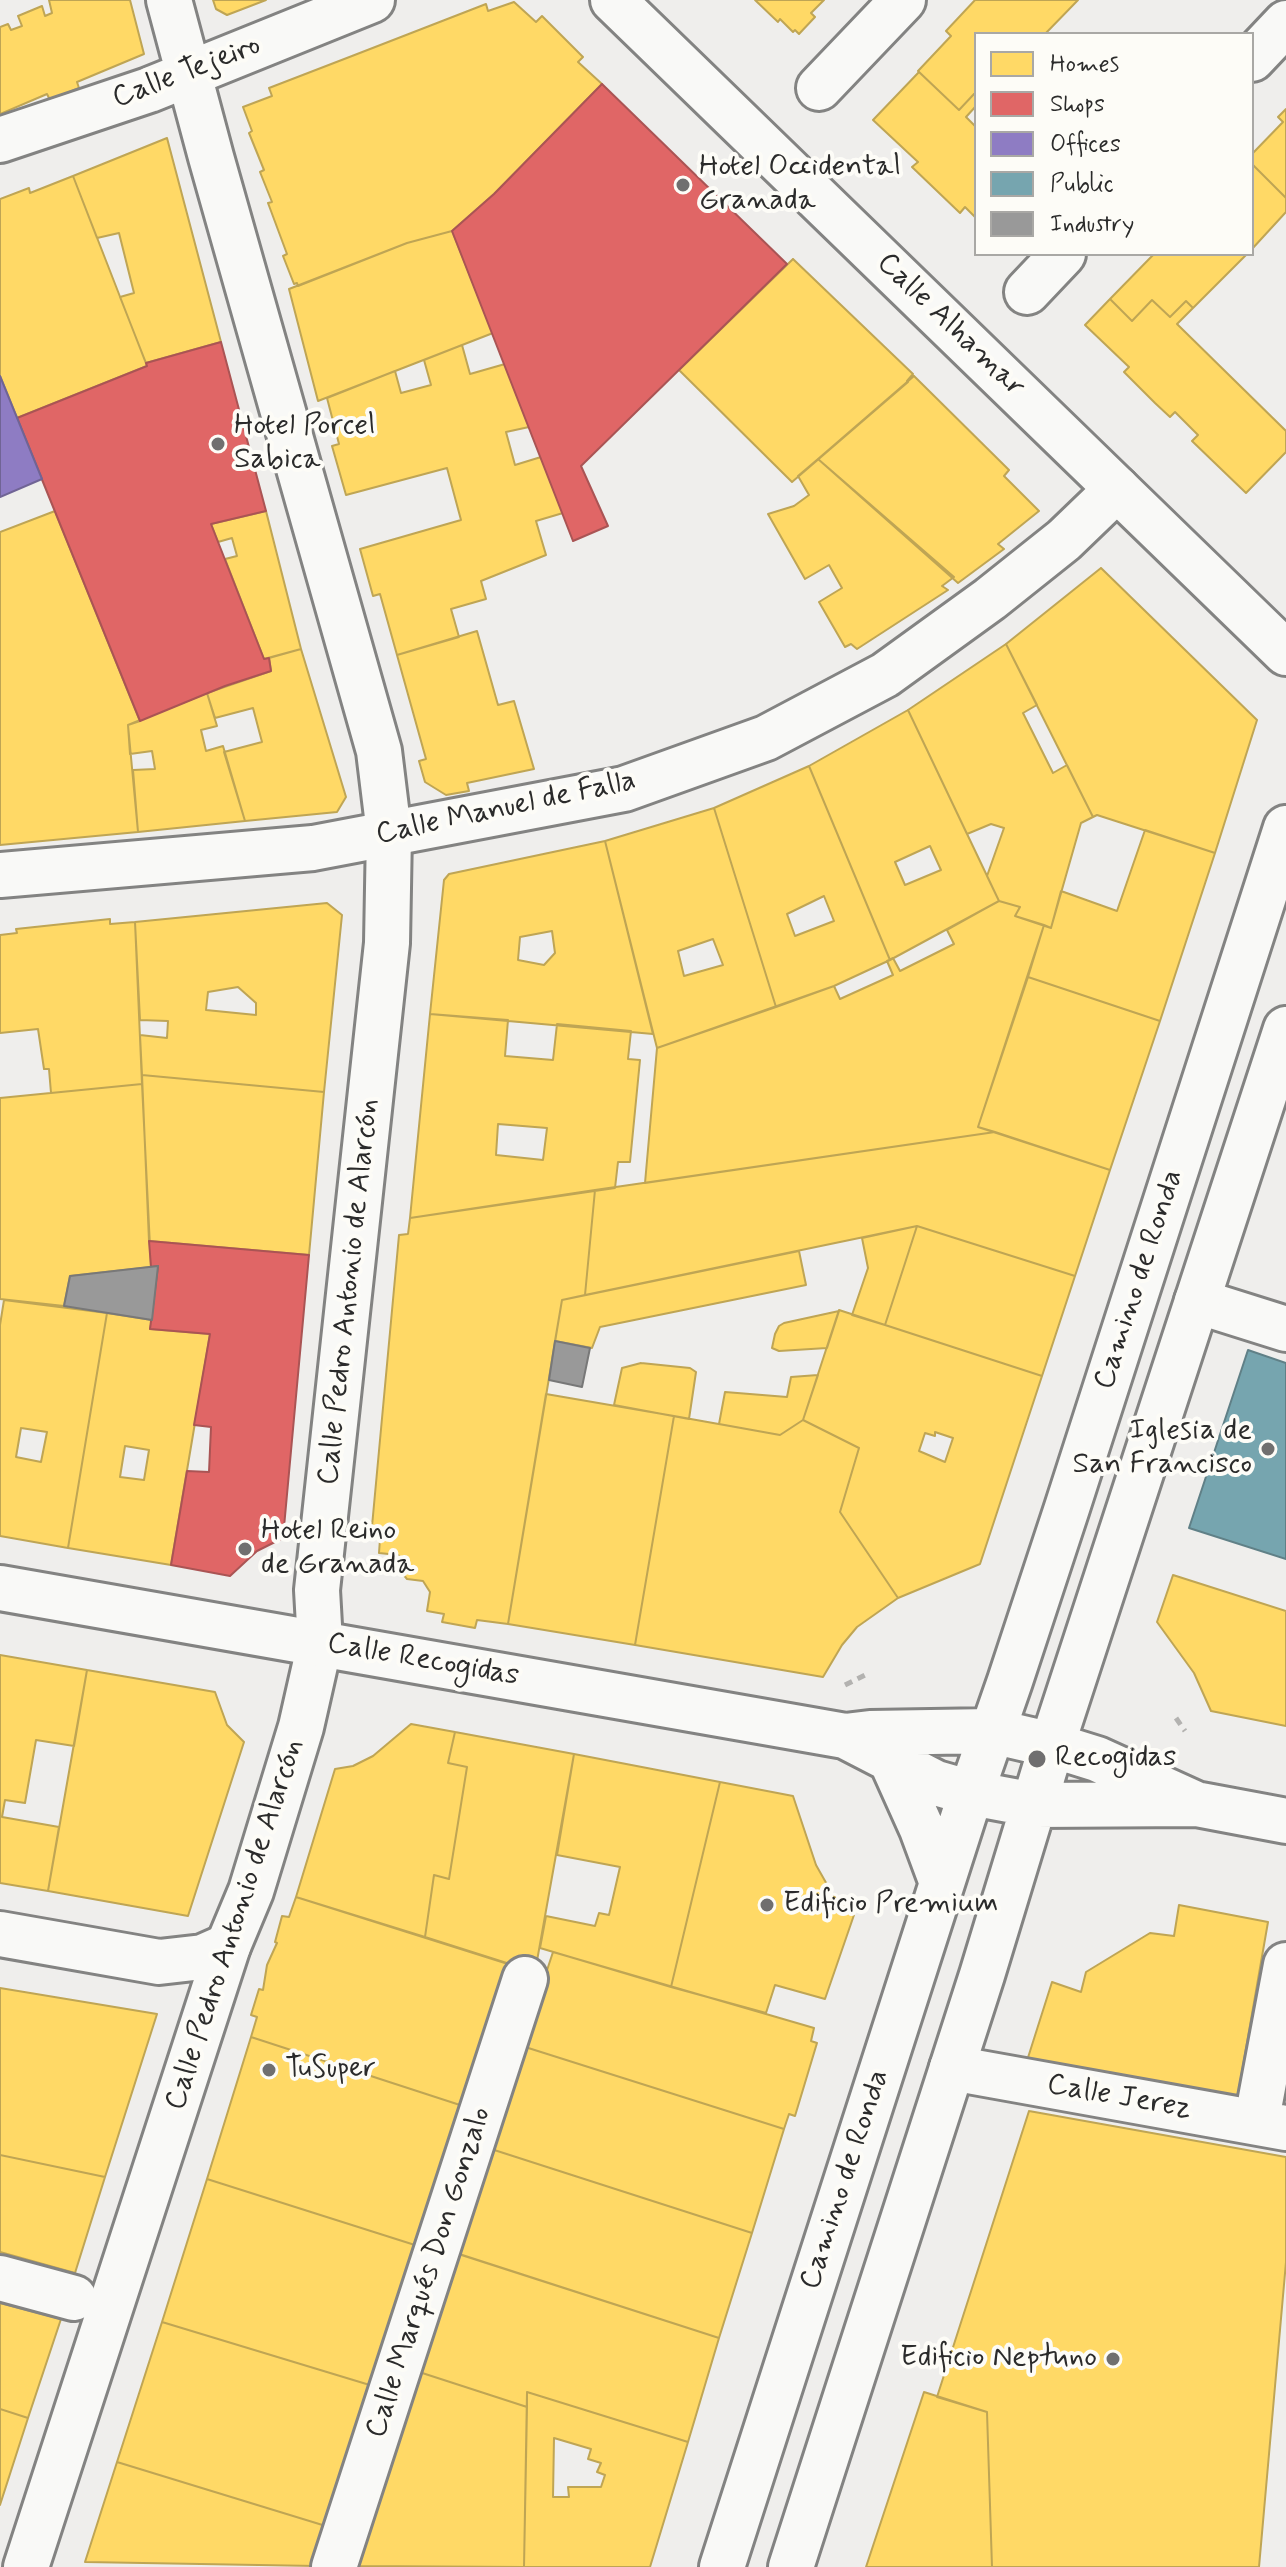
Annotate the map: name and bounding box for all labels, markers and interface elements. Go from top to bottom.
street label: Calle Tejeiro [108,28,266,118]
legend [974,32,1254,256]
text: Homes [1050,49,1119,80]
text: Shops [1050,89,1105,120]
text: Offices [1050,129,1121,160]
place label: Hotel Occidental Granada [699,150,901,220]
text: Public [1050,169,1114,200]
marker: Hotel Occidental Granada [674,176,692,194]
text: Industry [1050,209,1134,240]
street label: Calle Alhamar [868,246,1032,406]
place label: Hotel Porcel Sabica [234,409,375,480]
marker: Hotel Porcel Sabica [209,435,227,453]
street label: Calle Manuel de Falla [373,764,639,854]
street label: Calle Pedro Antonio de Alarcón [312,1097,388,1487]
street label: Camino de Ronda [1088,1166,1192,1394]
place label: Iglesia de San Francisco [1073,1414,1252,1484]
marker: Iglesia de San Francisco [1259,1440,1277,1458]
place label: Hotel Reino de Granada [261,1514,414,1584]
marker: Hotel Reino de Granada [236,1540,254,1558]
street label: Calle Recogidas [324,1626,522,1696]
street label: Calle Pedro Antonio de Alarcón [159,1735,313,2115]
place label: Recogidas [1055,1741,1176,1777]
marker: Recogidas [1026,1748,1048,1770]
place label: Edificio Premium [783,1887,998,1923]
marker: Edificio Premium [758,1896,776,1914]
place label: TuSuper [285,2052,376,2088]
marker: TuSuper [260,2061,278,2079]
street label: Camino de Ronda [794,2066,898,2294]
street label: Calle Jerez [1044,2068,1194,2128]
street label: Calle Marqués Don Gonzalo [359,2103,501,2443]
place label: Edificio Neptuno [900,2341,1097,2377]
marker: Edificio Neptuno [1104,2350,1122,2368]

